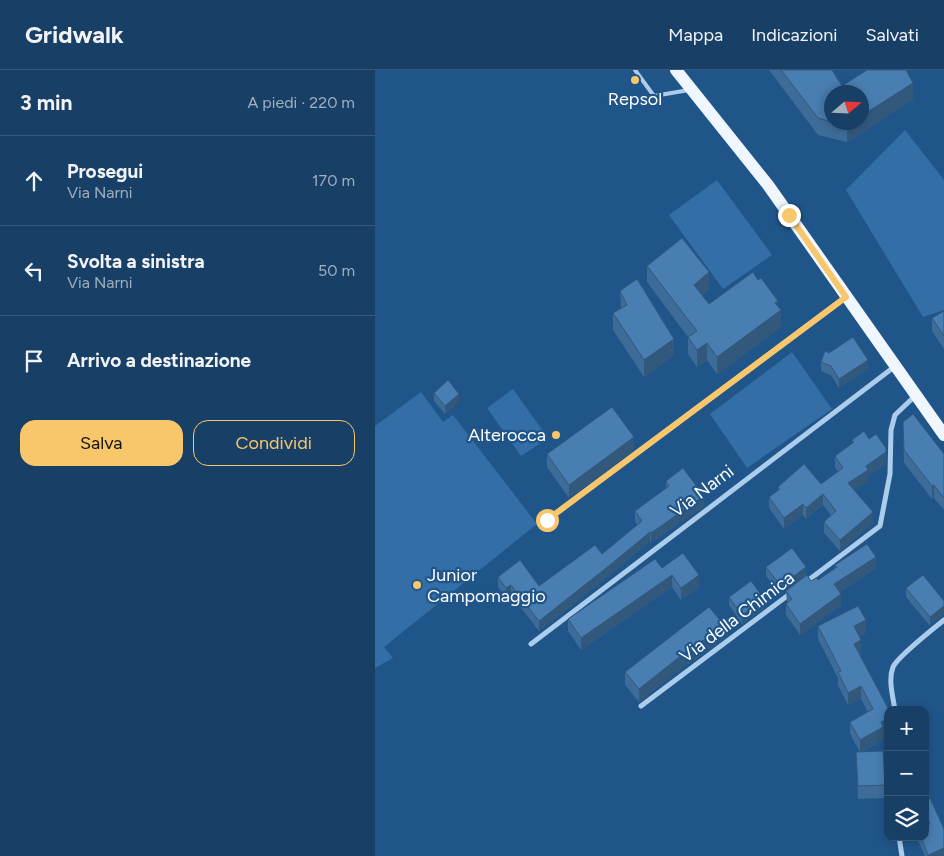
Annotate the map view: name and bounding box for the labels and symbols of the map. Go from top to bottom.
marker: Repsol [629,74,641,86]
north arrow [824,85,869,130]
place label: Repsol [608,88,662,110]
route end [778,204,801,227]
place label: Alterocca [468,424,546,446]
marker: Alterocca [550,429,562,441]
street label: Via Narni [666,460,738,522]
route start [536,509,559,532]
place label: Junior Campomaggio [427,564,546,607]
street label: Via della Chimica [675,567,799,667]
marker: Junior Campomaggio [411,579,423,591]

